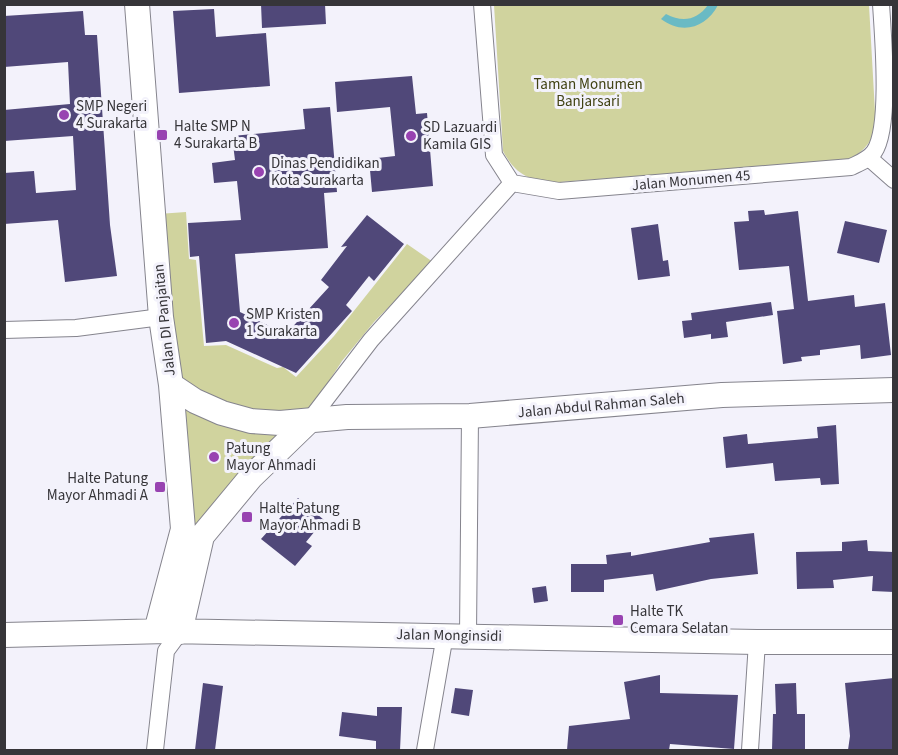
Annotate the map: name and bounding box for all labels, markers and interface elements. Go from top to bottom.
park label: Taman Monumen Banjarsari [533,74,643,112]
place label: SMP Negeri 4 Surakarta [76,96,147,134]
marker: SMP Negeri 4 Surakarta [57,108,71,122]
place label: Halte SMP N 4 Surakarta B [174,116,257,154]
place label: SD Lazuardi Kamila GIS [423,117,497,155]
marker: Halte SMP N 4 Surakarta B [155,128,169,142]
marker: SD Lazuardi Kamila GIS [404,129,418,143]
place label: Dinas Pendidikan Kota Surakarta [271,153,380,191]
marker: Dinas Pendidikan Kota Surakarta [252,165,266,179]
street label: Jalan Monumen 45 [631,165,751,196]
street label: Jalan DI Panjaitan [148,263,181,377]
place label: SMP Kristen 1 Surakarta [246,304,320,342]
marker: SMP Kristen 1 Surakarta [227,316,241,330]
street label: Jalan Abdul Rahman Saleh [517,388,685,423]
place label: Patung Mayor Ahmadi [226,438,316,476]
marker: Patung Mayor Ahmadi [207,450,221,464]
place label: Halte Patung Mayor Ahmadi A [47,468,149,506]
marker: Halte Patung Mayor Ahmadi A [153,480,167,494]
place label: Halte Patung Mayor Ahmadi B [259,498,361,536]
marker: Halte Patung Mayor Ahmadi B [240,510,254,524]
place label: Halte TK Cemara Selatan [630,601,729,639]
marker: Halte TK Cemara Selatan [611,613,625,627]
street label: Jalan Monginsidi [396,624,502,647]

